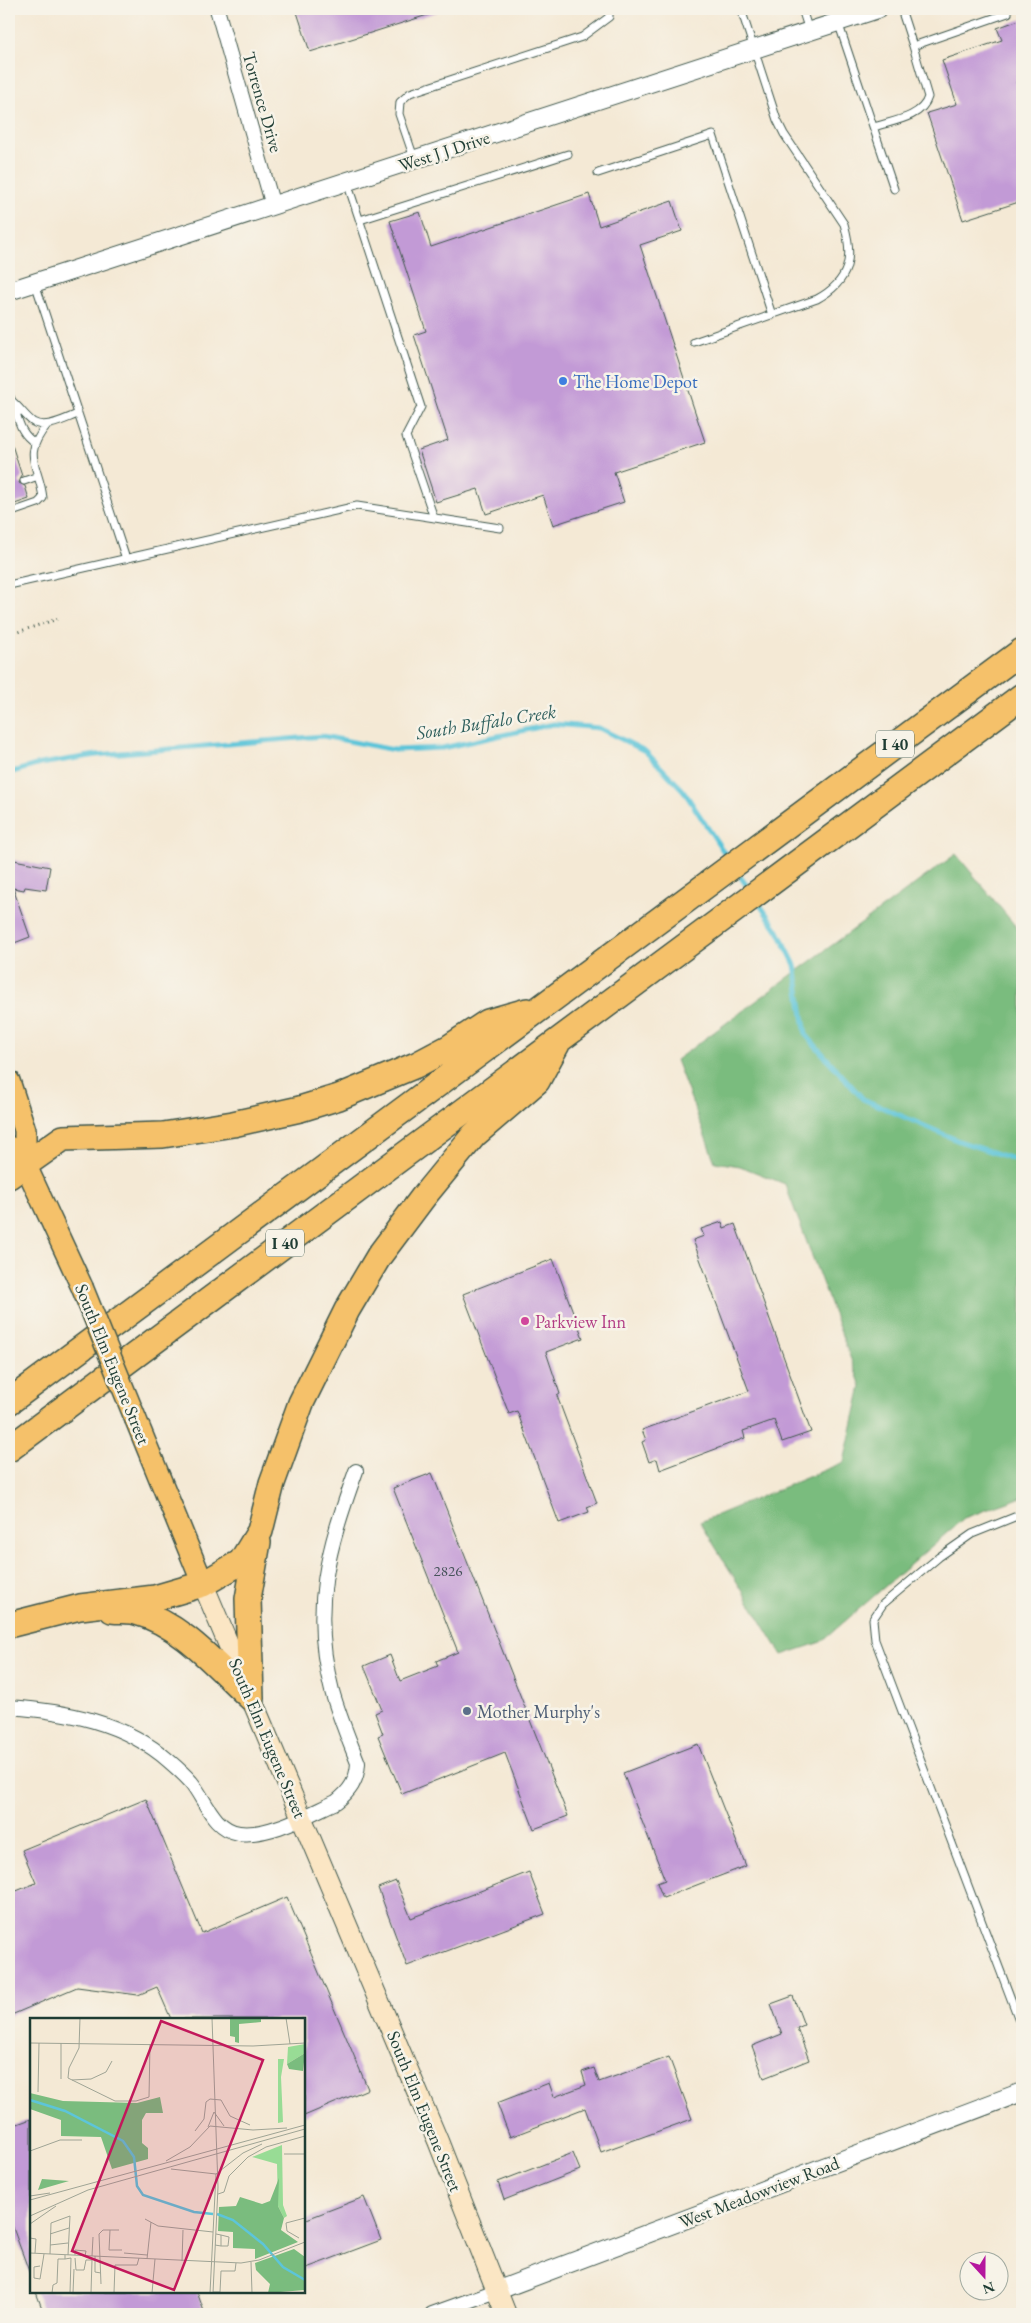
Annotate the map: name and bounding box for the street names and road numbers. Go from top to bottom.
street label: Torrence Drive [238,49,288,155]
street label: West J J Drive [395,125,493,177]
road number: I 40 [876,731,914,758]
road number: I 40 [266,1230,304,1256]
street label: South Elm Eugene Street [70,1280,156,1448]
street label: South Elm Eugene Street [224,1655,312,1822]
street label: South Elm Eugene Street [382,2027,468,2195]
street label: West Meadowview Road [676,2151,843,2233]

